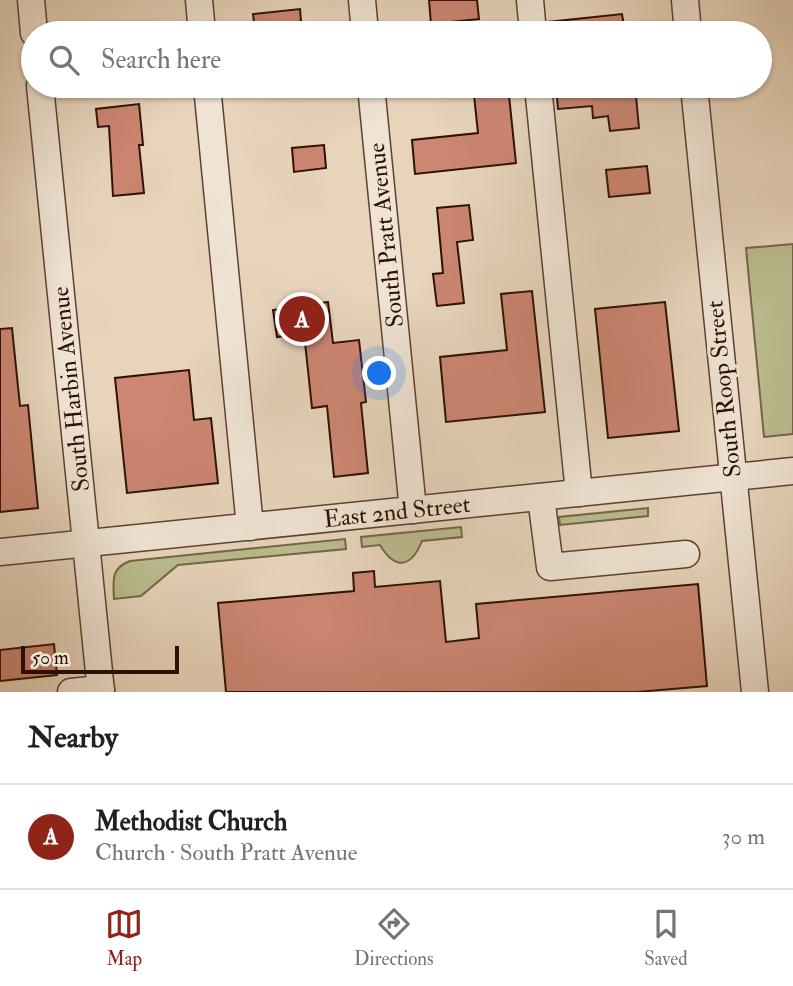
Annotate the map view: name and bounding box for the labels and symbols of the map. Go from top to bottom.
street label: South Pratt Avenue [361,141,411,329]
street label: South Harbin Avenue [45,285,97,493]
pin: A [279,293,325,345]
street label: South Roop Street [699,299,749,479]
your location [362,356,396,390]
street label: East 2nd Street [322,489,472,535]
scale bar [21,643,178,675]

